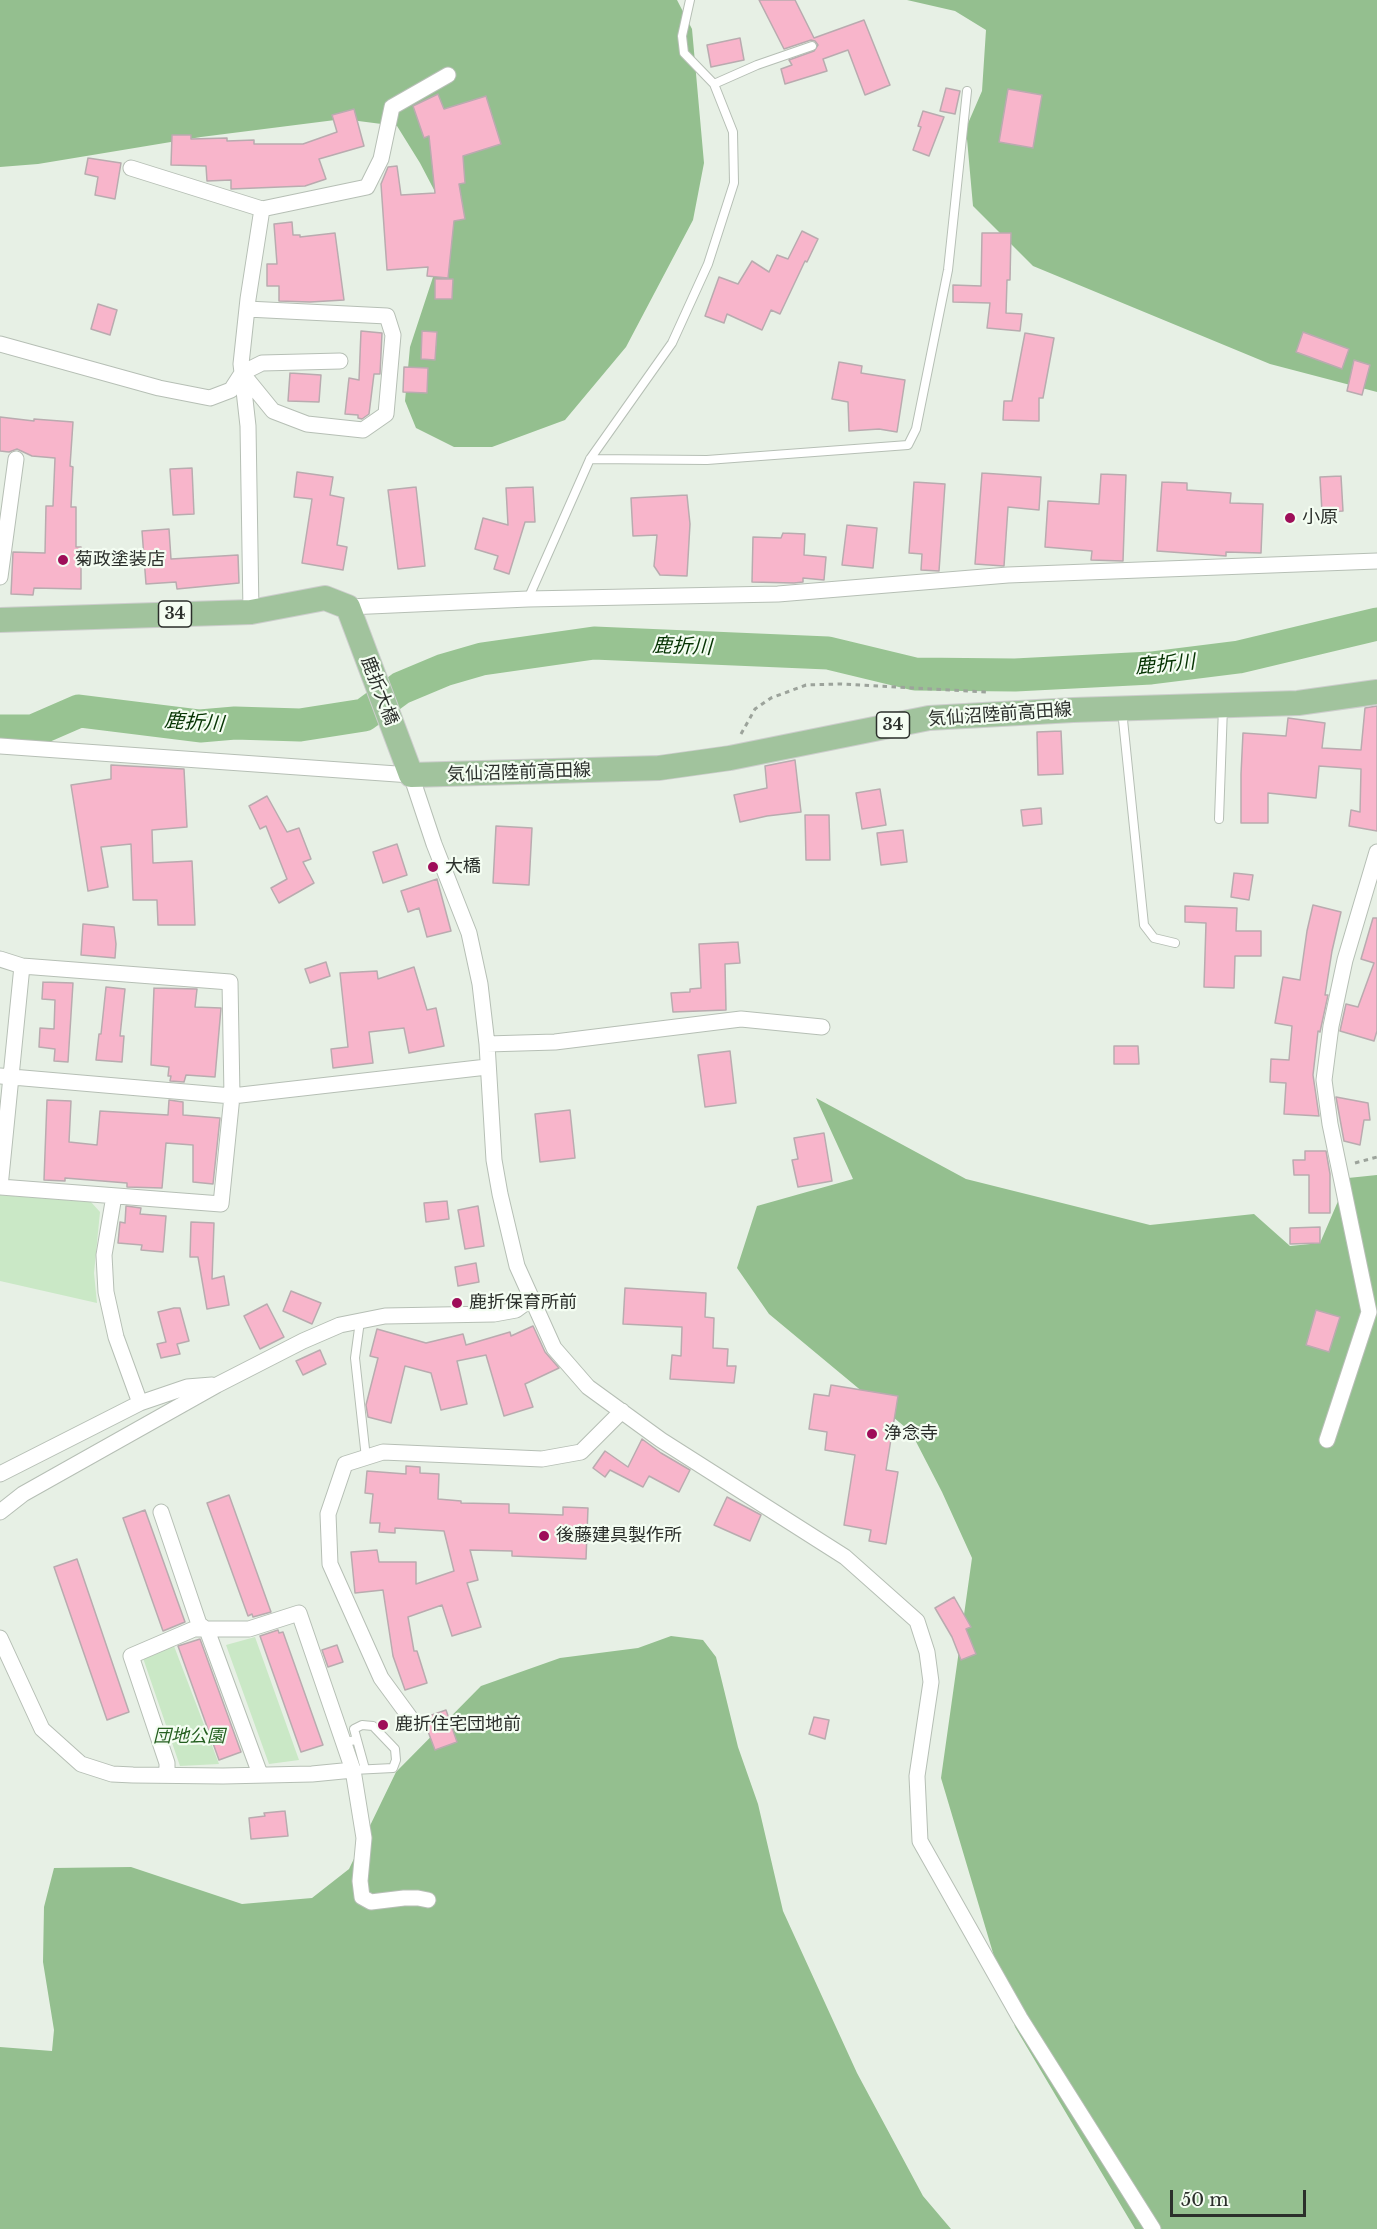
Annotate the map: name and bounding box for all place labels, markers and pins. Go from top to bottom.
place label: 小原 [1302,507,1338,529]
marker: 小原 [1283,511,1297,525]
place label: 菊政塗装店 [75,549,165,571]
marker: 菊政塗装店 [56,553,70,567]
place label: 大橋 [445,856,481,878]
marker: 大橋 [426,860,440,874]
place label: 鹿折保育所前 [469,1292,577,1314]
marker: 鹿折保育所前 [450,1296,464,1310]
place label: 浄念寺 [884,1423,938,1445]
marker: 浄念寺 [865,1427,879,1441]
place label: 後藤建具製作所 [556,1525,682,1547]
marker: 後藤建具製作所 [537,1529,551,1543]
place label: 鹿折住宅団地前 [395,1714,521,1736]
marker: 鹿折住宅団地前 [376,1718,390,1732]

